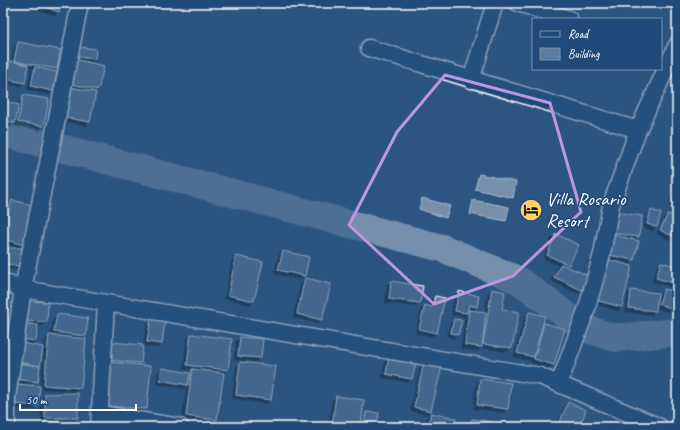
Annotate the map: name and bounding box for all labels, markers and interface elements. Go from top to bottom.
legend [532,18,662,70]
text: Road [568,26,590,42]
text: Building [568,46,600,62]
place label: Villa Rosario Resort [546,187,627,233]
hotel icon: Villa Rosario Resort [518,197,544,223]
scale bar [20,386,136,412]
text: 50 m [26,392,48,408]

